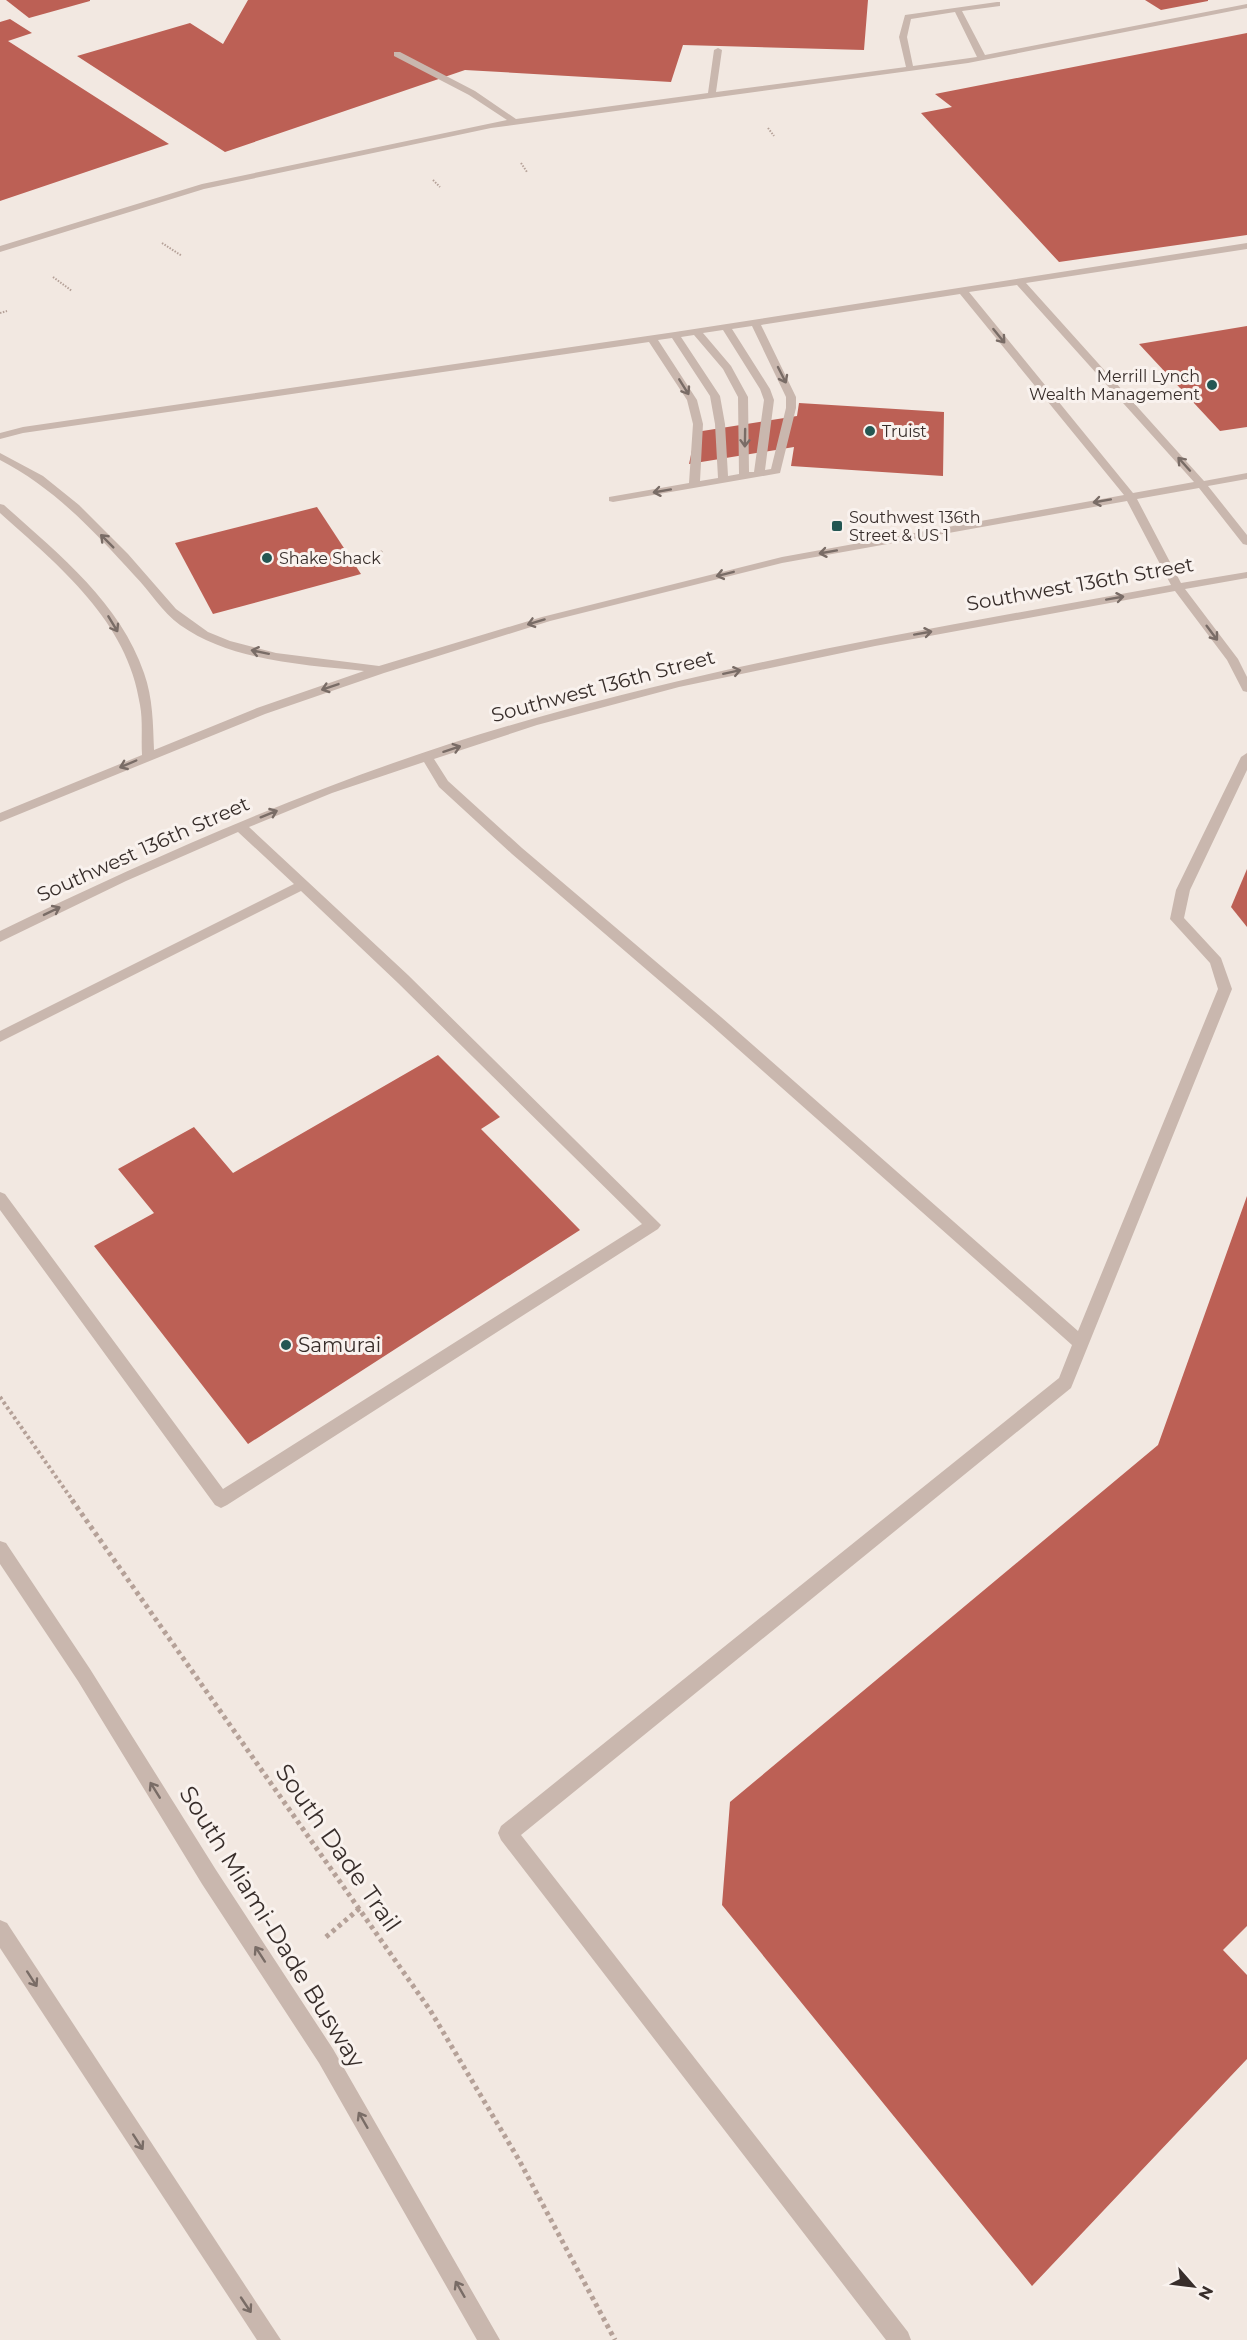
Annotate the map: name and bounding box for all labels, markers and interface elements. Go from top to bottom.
one-way arrow [992,327,1005,343]
one-way arrow [777,365,788,383]
place label: Merrill Lynch Wealth Management [1029,367,1201,404]
one-way arrow [678,378,690,395]
marker: Merrill Lynch Wealth Management [1205,378,1219,392]
place label: Truist [882,422,927,441]
marker: Truist [863,424,877,438]
one-way arrow [739,428,751,448]
one-way arrow [1177,457,1191,472]
one-way arrow [653,485,672,496]
one-way arrow [1093,496,1113,507]
place label: Southwest 136th Street & US 1 [849,508,981,545]
marker: Southwest 136th Street & US 1 [830,519,844,533]
one-way arrow [100,533,114,548]
one-way arrow [818,547,838,558]
place label: Shake Shack [279,549,381,568]
marker: Shake Shack [260,551,274,565]
street label: Southwest 136th Street [965,552,1195,616]
one-way arrow [716,569,735,581]
one-way arrow [1105,592,1124,603]
one-way arrow [108,615,120,632]
one-way arrow [527,617,546,628]
one-way arrow [1206,625,1219,641]
one-way arrow [913,627,933,638]
street label: Southwest 136th Street [489,645,717,727]
one-way arrow [251,646,271,657]
one-way arrow [722,665,741,677]
one-way arrow [321,683,340,694]
one-way arrow [442,743,461,754]
one-way arrow [119,759,138,770]
street label: Southwest 136th Street [33,791,253,907]
one-way arrow [259,808,277,819]
one-way arrow [43,905,61,916]
place label: Samurai [298,1333,381,1357]
marker: Samurai [279,1338,293,1352]
street label: South Dade Trail [270,1758,407,1937]
street label: South Miami-Dade Busway [174,1780,371,2073]
one-way arrow [149,1782,161,1799]
one-way arrow [254,1947,266,1963]
one-way arrow [26,1970,38,1987]
one-way arrow [357,2112,369,2129]
one-way arrow [133,2133,145,2150]
north arrow [1163,2256,1223,2316]
one-way arrow [453,2281,465,2298]
text: N [1194,2283,1217,2303]
one-way arrow [240,2296,252,2313]

